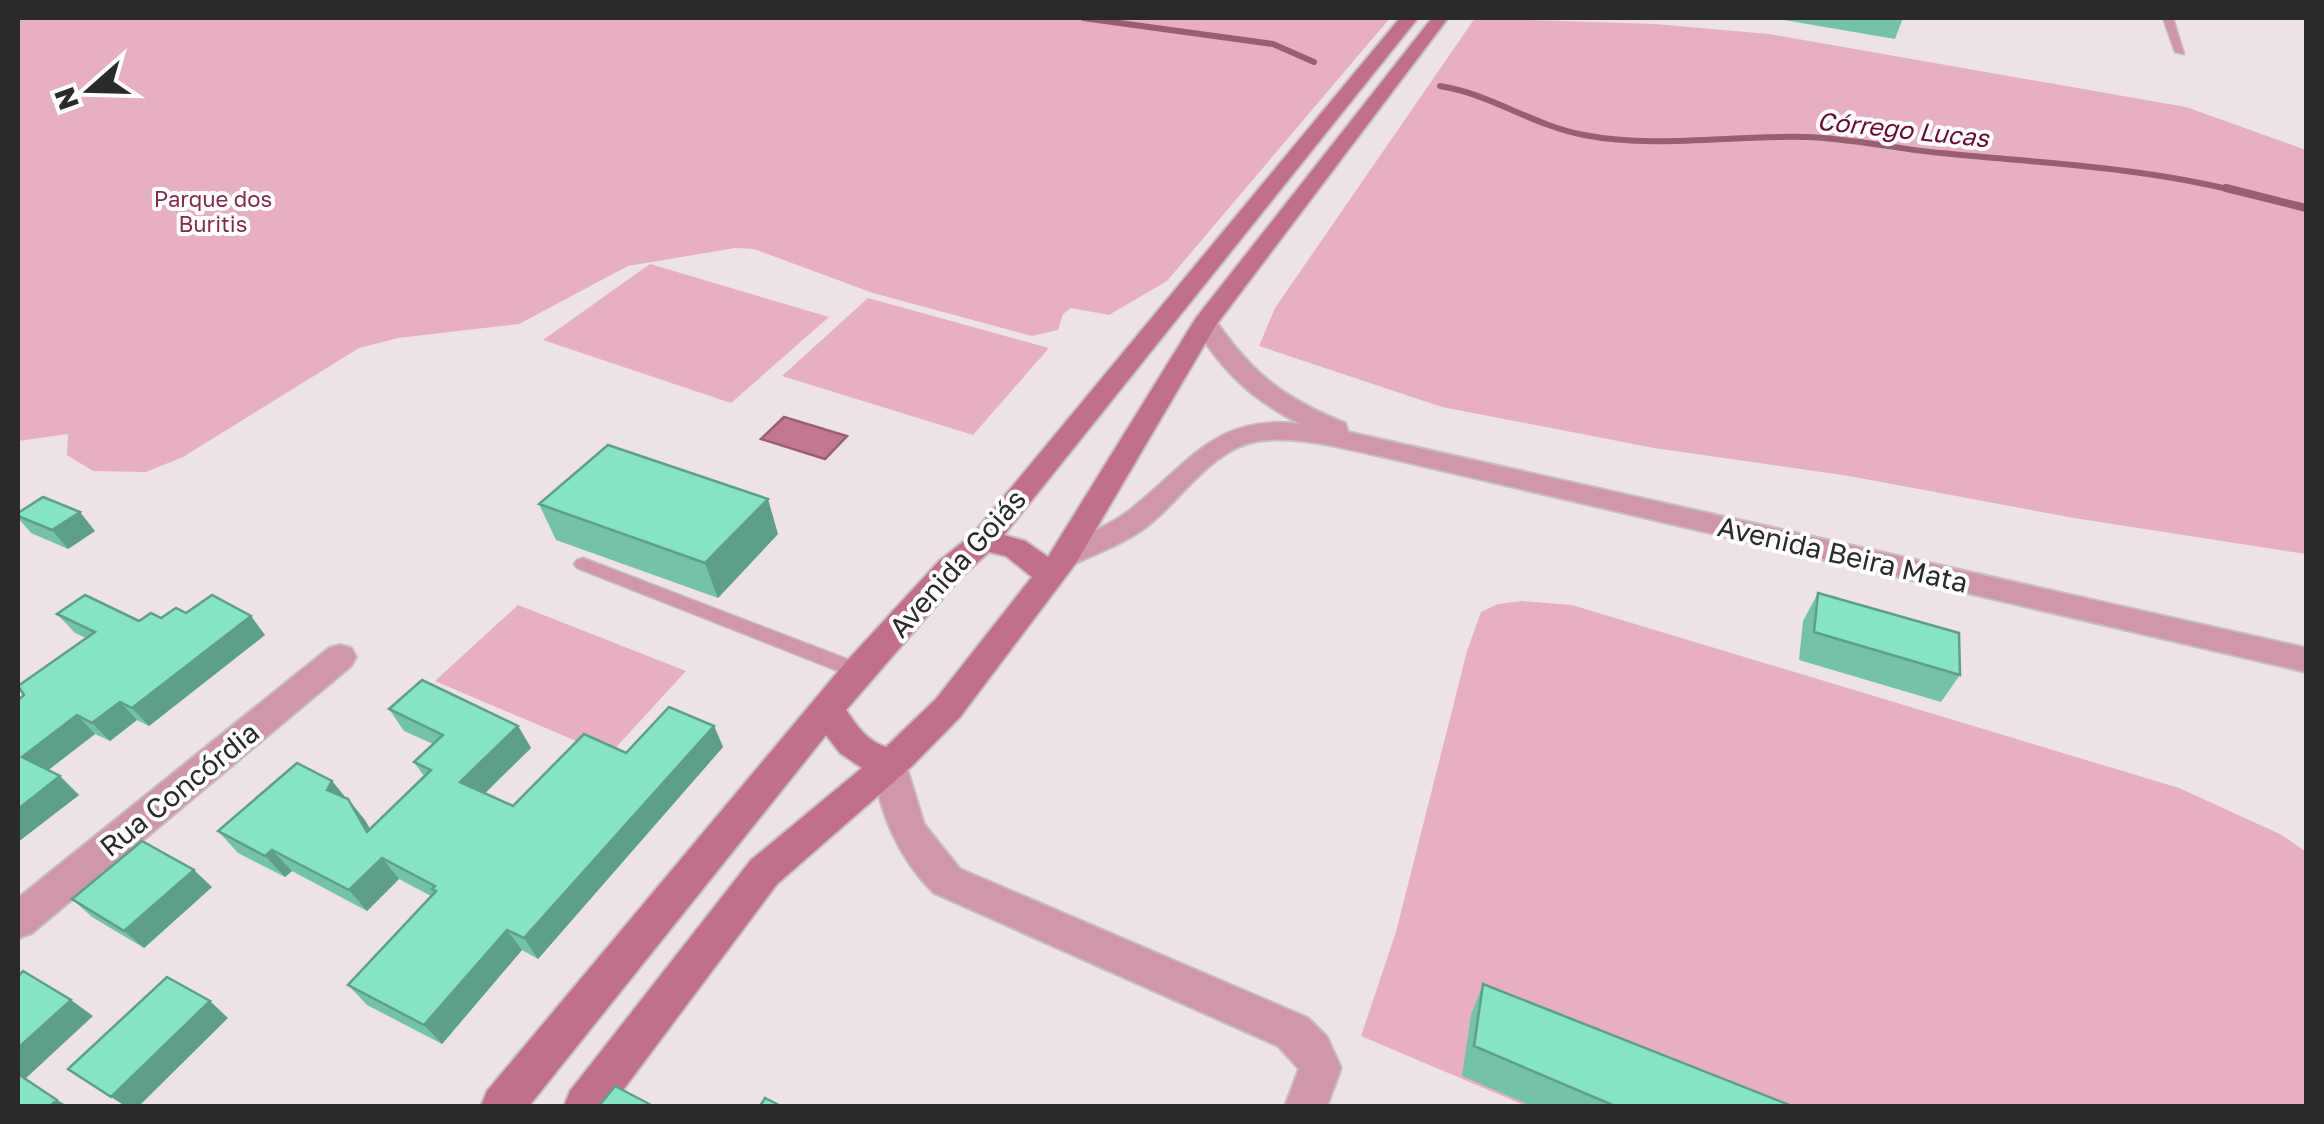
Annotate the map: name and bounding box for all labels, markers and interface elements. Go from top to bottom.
north arrow [40,40,140,140]
text: N [47,83,85,114]
water label: Córrego Lucas [1816,105,1992,154]
park label: Parque dos Buritis [154,185,272,237]
street label: Avenida Goiás [882,482,1032,644]
street label: Avenida Beira Mata [1715,509,1971,599]
street label: Rua Concórdia [93,715,265,863]

